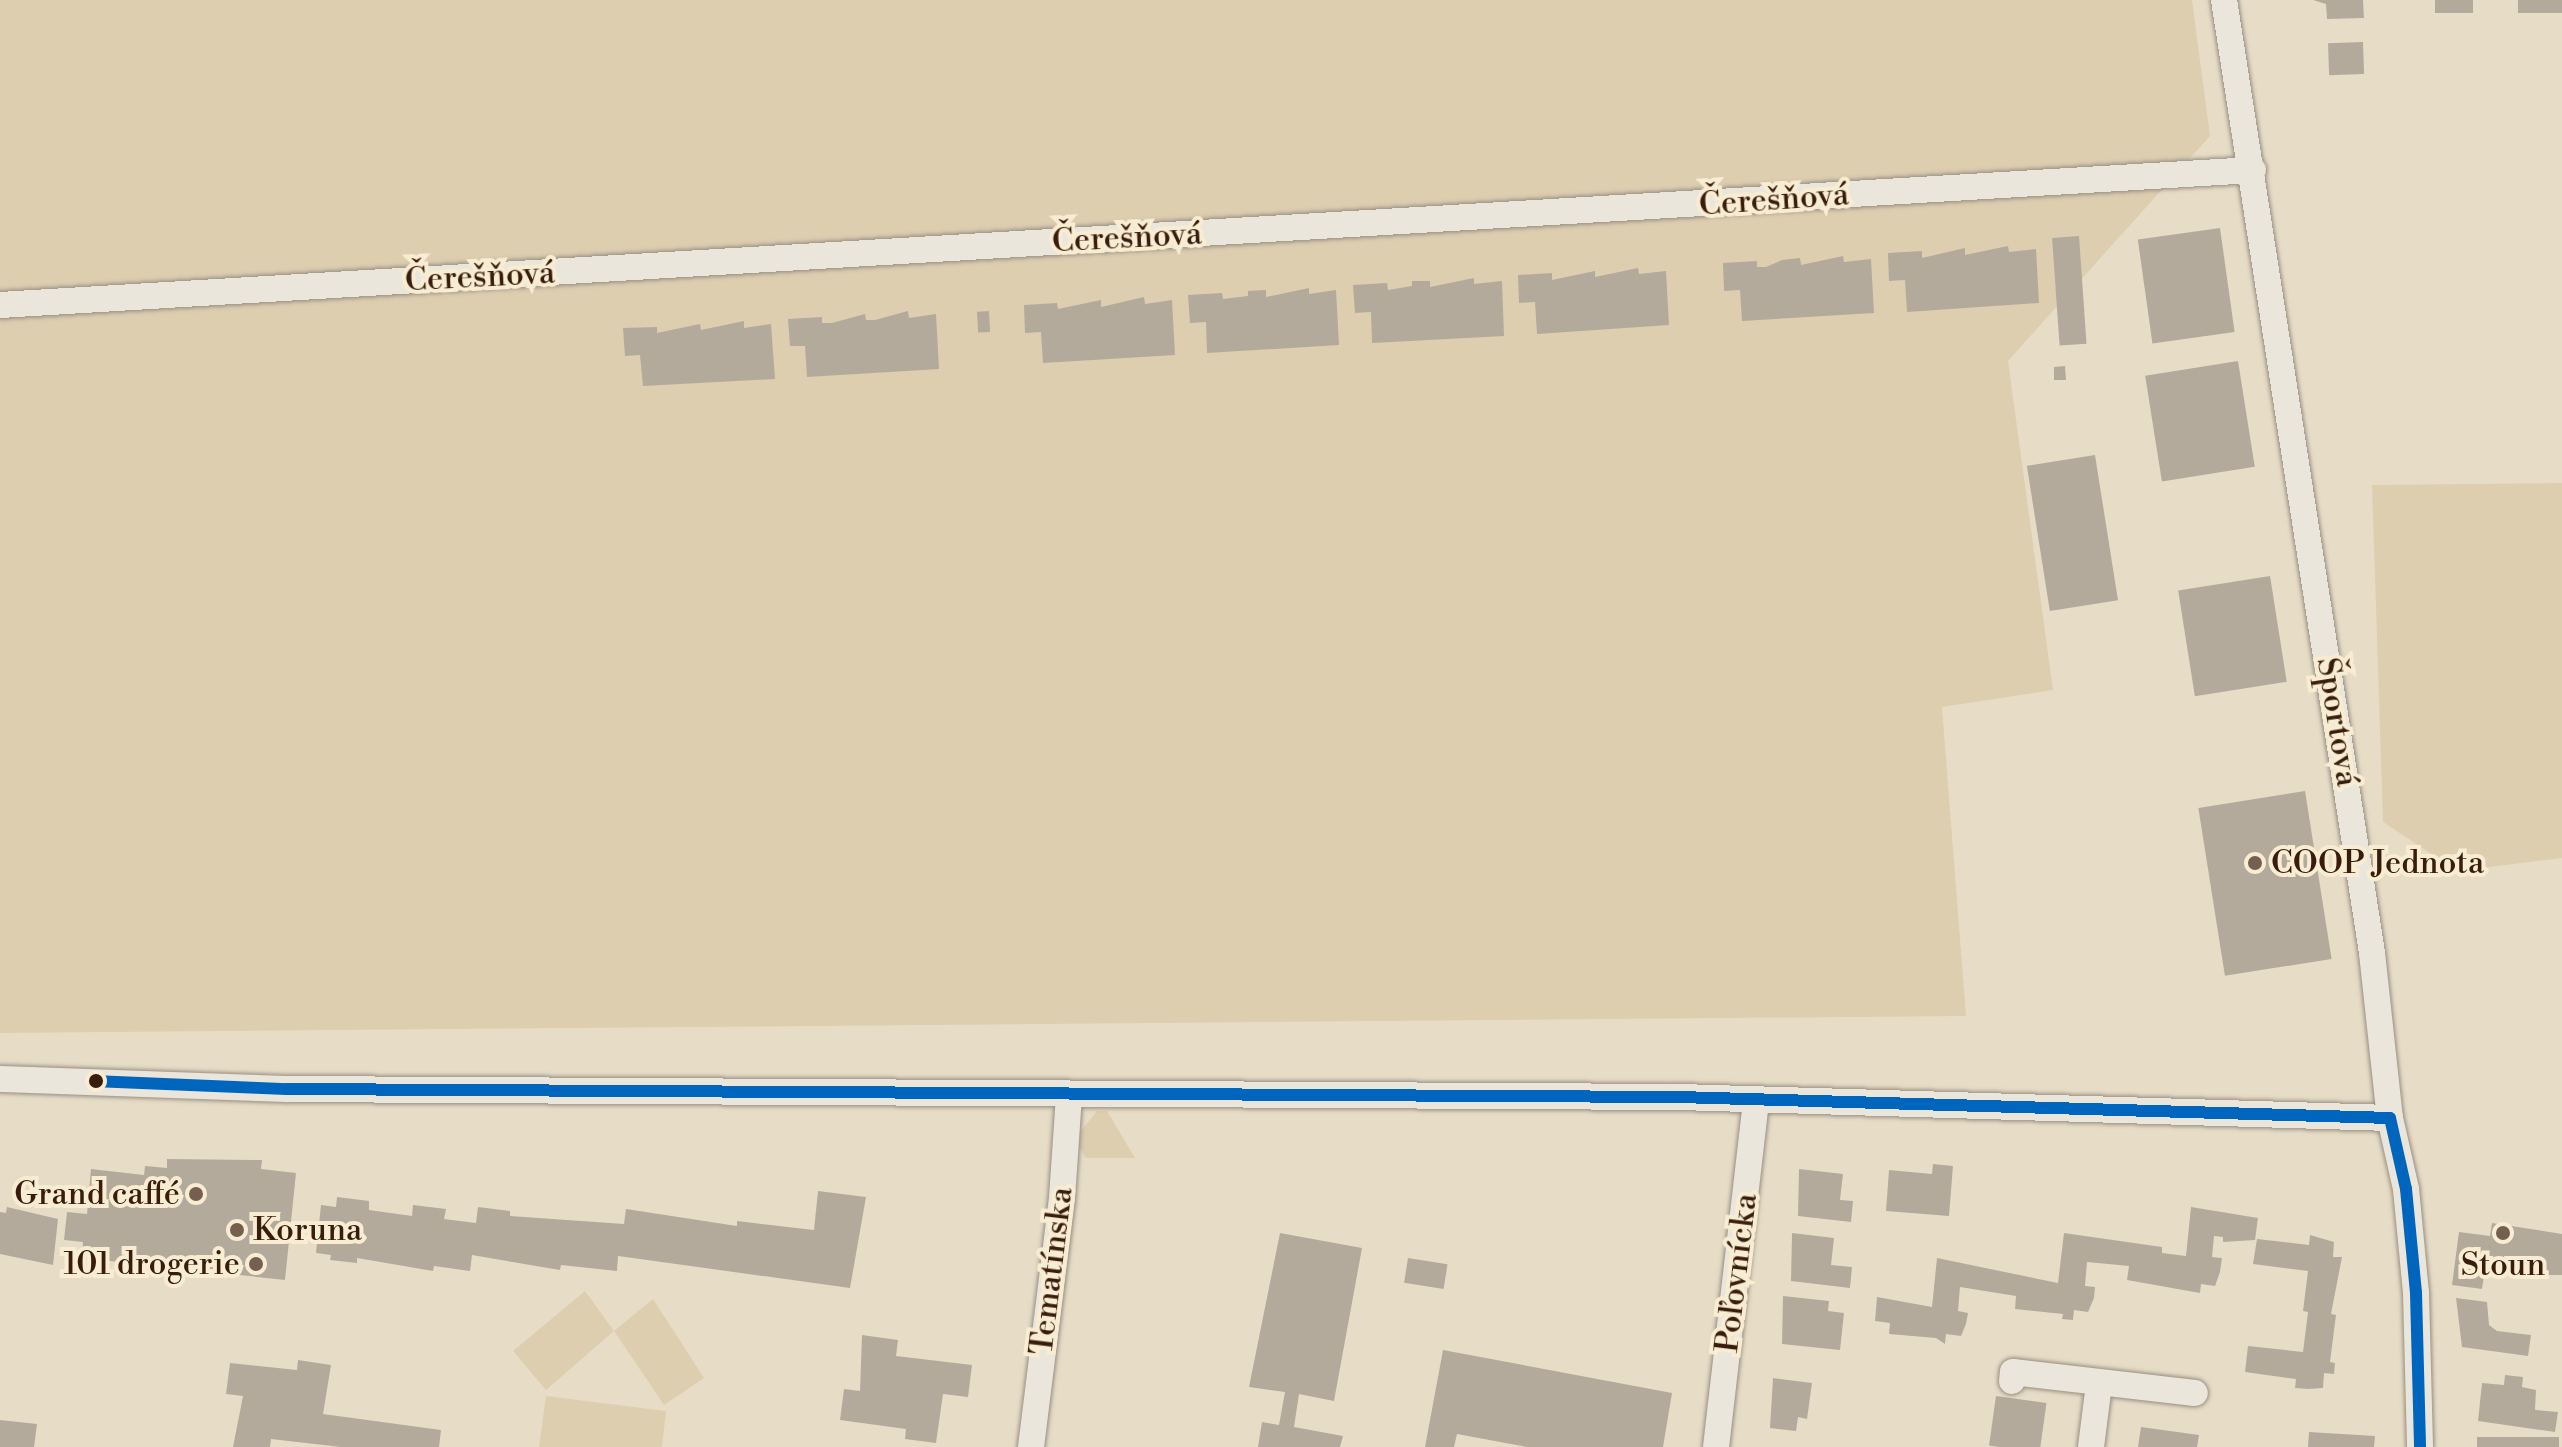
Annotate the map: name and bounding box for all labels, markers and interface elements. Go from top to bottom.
street label: Čerešňová [1698,176,1850,224]
street label: Čerešňová [1051,215,1203,261]
street label: Čerešňová [404,254,556,300]
street label: Športová [2308,655,2366,789]
place label: COOP Jednota [2271,844,2484,882]
marker: COOP Jednota [2246,854,2264,872]
unlabelled marker [88,1073,104,1089]
place label: Grand caffé [14,1175,180,1213]
marker: Grand caffé [187,1185,205,1203]
street label: Tematínska [1023,1185,1081,1357]
street label: Poľovnícka [1708,1191,1766,1355]
place label: Koruna [253,1211,362,1249]
marker: Koruna [228,1221,246,1239]
marker: Stoun [2494,1224,2512,1242]
place label: 101 drogerie [64,1245,240,1283]
place label: Stoun [2461,1246,2545,1284]
marker: 101 drogerie [247,1255,265,1273]

